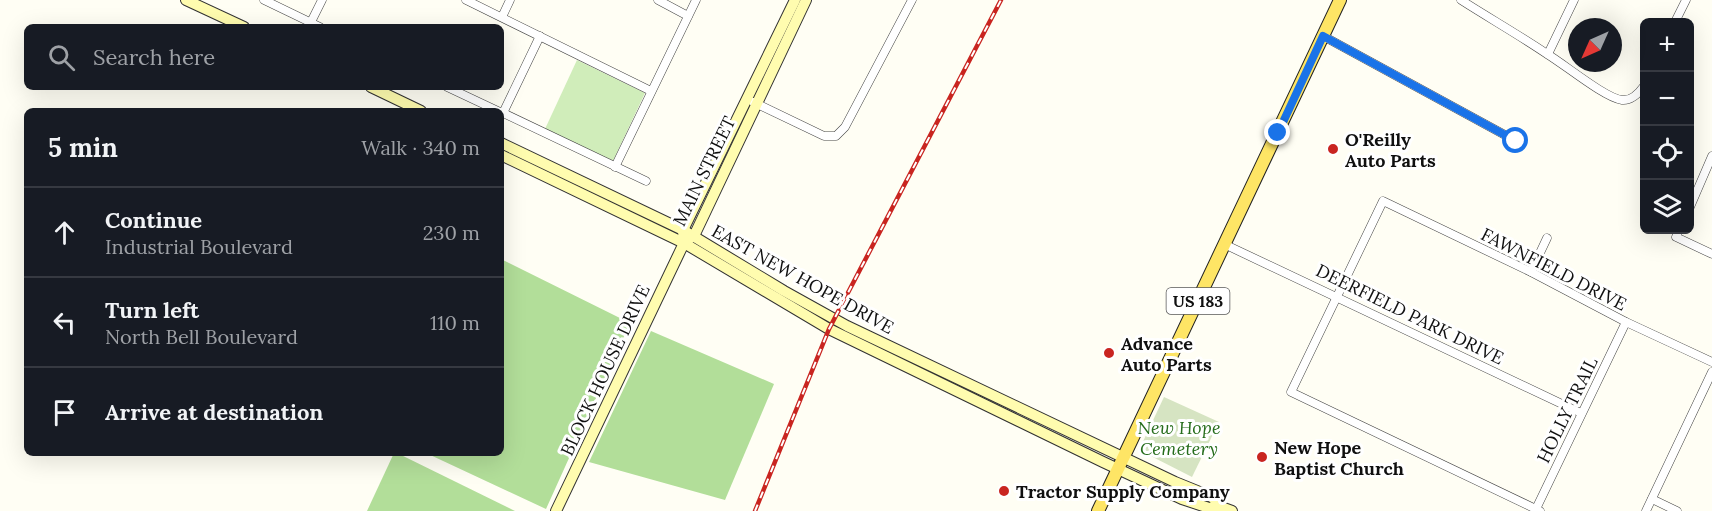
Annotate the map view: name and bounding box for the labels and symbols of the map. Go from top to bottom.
north arrow [1568,18,1622,72]
street label: MAIN STREET [668,112,741,230]
route end [1264,119,1290,145]
route start [1502,127,1528,153]
place label: O'Reilly Auto Parts [1345,128,1436,172]
marker: O'Reilly Auto Parts [1326,142,1340,156]
street label: EAST NEW HOPE DRIVE [708,219,898,339]
street label: FAWNFIELD DRIVE [1477,222,1631,316]
street label: DEERFIELD PARK DRIVE [1312,259,1508,369]
street label: BLOCK HOUSE DRIVE [555,281,655,459]
road number: US 183 [1166,288,1230,314]
place label: Advance Auto Parts [1121,332,1212,376]
marker: Advance Auto Parts [1102,346,1116,360]
street label: HOLLY TRAIL [1531,353,1603,467]
park label: New Hope Cemetery [1138,416,1220,460]
place label: New Hope Baptist Church [1274,436,1404,480]
marker: New Hope Baptist Church [1255,450,1269,464]
place label: Tractor Supply Company [1016,480,1230,503]
marker: Tractor Supply Company [997,484,1011,498]

